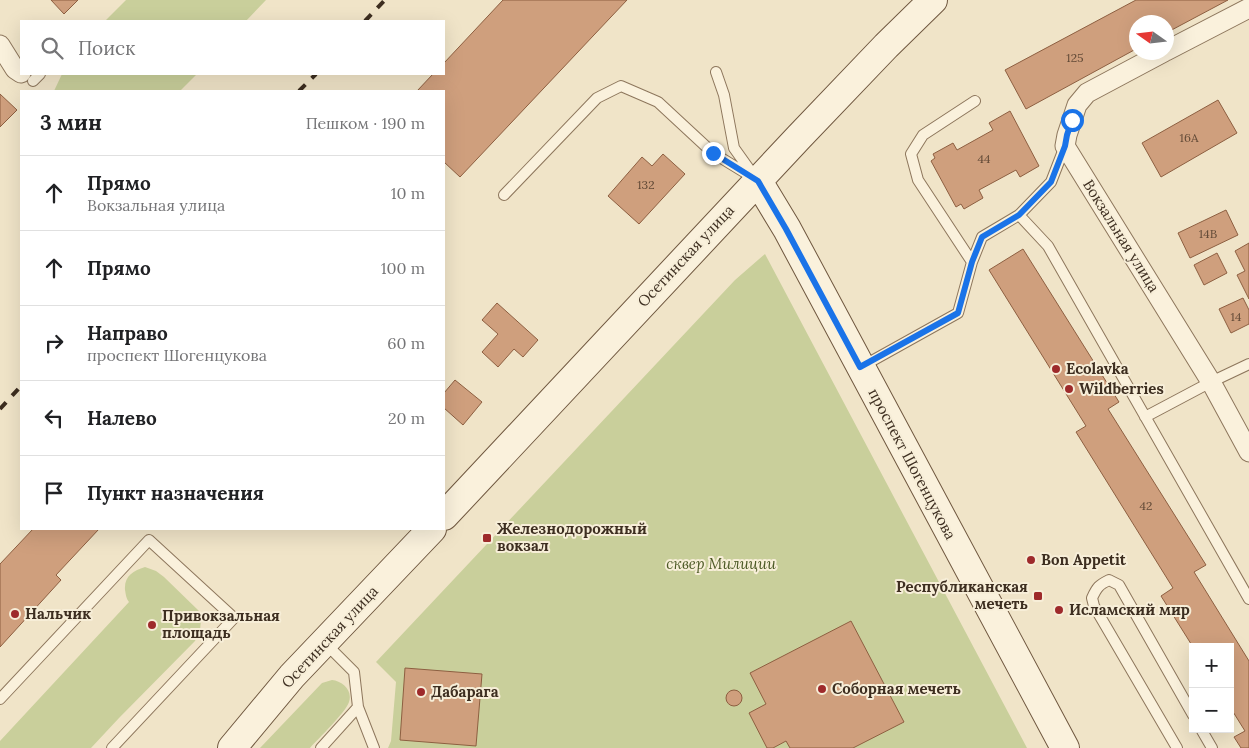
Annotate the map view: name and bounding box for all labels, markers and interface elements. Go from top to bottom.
north arrow [1129,15,1174,60]
search box [20,20,445,75]
icon: search [38,34,66,62]
text: Поиск [78,36,135,60]
house number: 125 [1066,50,1084,65]
text: 3 мин [40,109,102,136]
route start [1061,109,1084,132]
text: Пешком · 190 m [306,113,425,133]
house number: 16А [1180,130,1199,145]
route end [702,142,725,165]
house number: 44 [977,151,991,166]
text: Прямо [87,171,151,195]
street label: Вокзальная улица [1079,176,1164,296]
house number: 132 [637,177,655,192]
icon: ahead [40,179,68,207]
text: 10 m [391,183,425,203]
text: Вокзальная улица [87,195,225,215]
street label: Осетинская улица [633,200,738,311]
house number: 14В [1199,226,1217,241]
icon: ahead [40,254,68,282]
text: Прямо [87,256,151,280]
text: 100 m [381,258,425,278]
house number: 14 [1231,309,1242,324]
text: Направо [87,321,168,345]
icon: right [40,329,68,357]
text: 60 m [387,333,425,353]
text: проспект Шогенцукова [87,345,267,365]
place label: Ecolavka [1066,359,1129,378]
marker: Ecolavka [1050,363,1062,375]
place label: Wildberries [1079,379,1164,398]
marker: Wildberries [1063,383,1075,395]
street label: проспект Шогенцукова [864,385,961,543]
icon: left [40,404,68,432]
text: Налево [87,406,157,430]
text: 20 m [388,408,425,428]
icon: arrive [40,479,68,507]
text: Пункт назначения [87,481,264,505]
house number: 42 [1140,498,1152,513]
place label: Железнодорожный вокзал [497,519,647,555]
marker: Железнодорожный вокзал [481,532,493,544]
place label: Bon Appetit [1041,550,1127,569]
park label: сквер Милиции [666,554,776,573]
marker: Bon Appetit [1025,554,1037,566]
place label: Республиканская мечеть [896,577,1028,613]
street label: Осетинская улица [277,581,382,692]
marker: Республиканская мечеть [1032,590,1044,602]
place label: Исламский мир [1069,600,1190,619]
place label: Нальчик [25,604,91,623]
marker: Исламский мир [1053,604,1065,616]
place label: Привокзальная площадь [162,606,280,642]
marker: Нальчик [9,608,21,620]
marker: Привокзальная площадь [146,619,158,631]
map controls [1189,643,1234,733]
button: + [1189,643,1234,688]
place label: Соборная мечеть [832,679,961,698]
place label: Дабарага [431,682,499,701]
marker: Соборная мечеть [816,683,828,695]
marker: Дабарага [415,686,427,698]
button: − [1189,688,1234,733]

